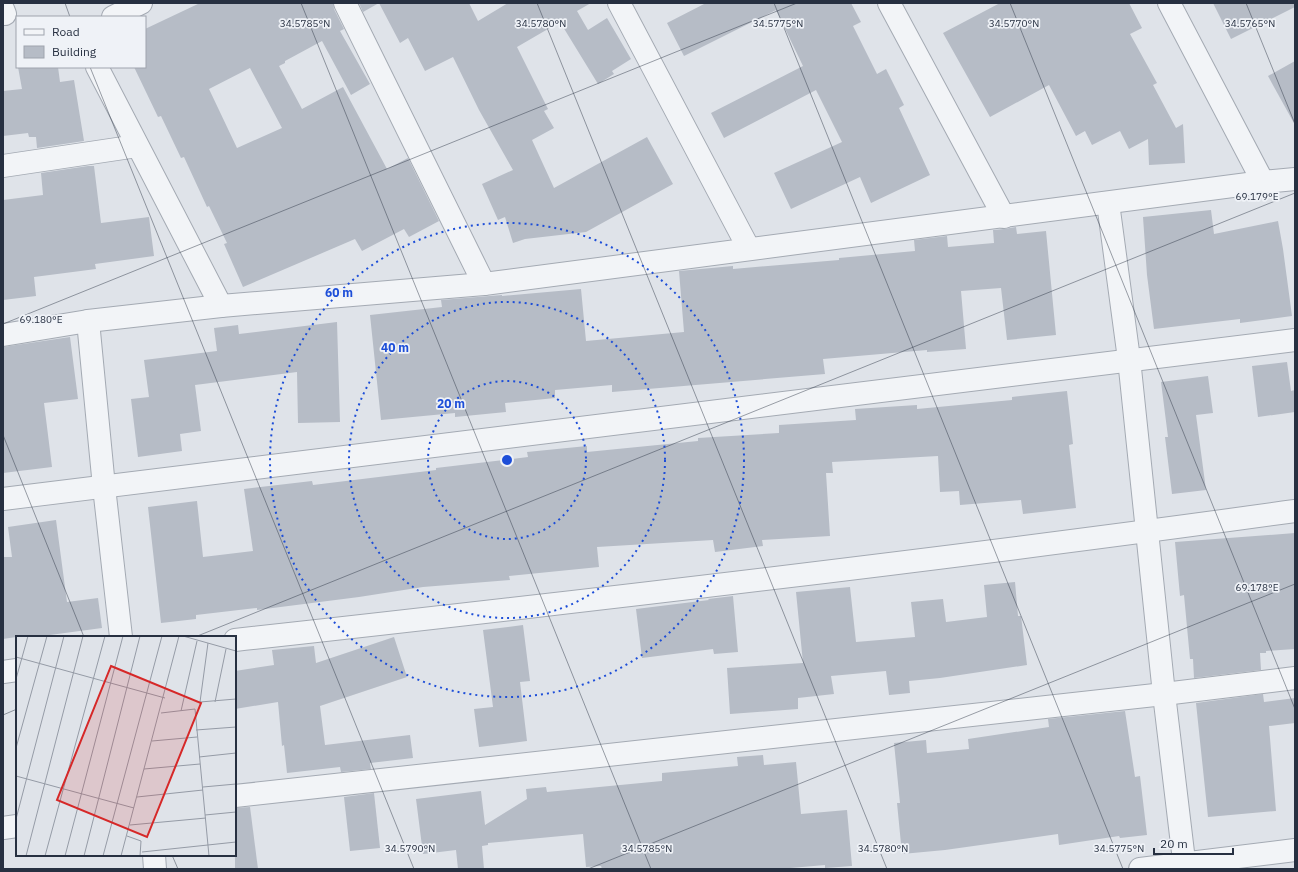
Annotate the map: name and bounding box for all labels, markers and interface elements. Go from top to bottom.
legend [16,16,146,68]
text: 34.5785°N [280,17,330,30]
text: 34.5780°N [516,17,566,30]
text: 34.5775°N [753,17,803,30]
text: 34.5770°N [989,17,1039,30]
text: 34.5765°N [1225,17,1275,30]
text: Road [52,24,80,39]
text: Building [52,44,97,59]
text: 69.179°E [1235,190,1279,203]
text: 60 m [325,285,353,300]
text: 69.180°E [19,313,63,326]
text: 40 m [381,340,409,355]
text: 20 m [437,396,465,411]
centre of rings [500,453,514,467]
text: 69.178°E [1235,581,1279,594]
inset map [16,636,236,856]
scale bar [1154,830,1233,856]
text: 20 m [1160,836,1188,851]
text: 34.5790°N [385,842,435,855]
text: 34.5785°N [622,842,672,855]
text: 34.5780°N [858,842,908,855]
text: 34.5775°N [1094,842,1144,855]

